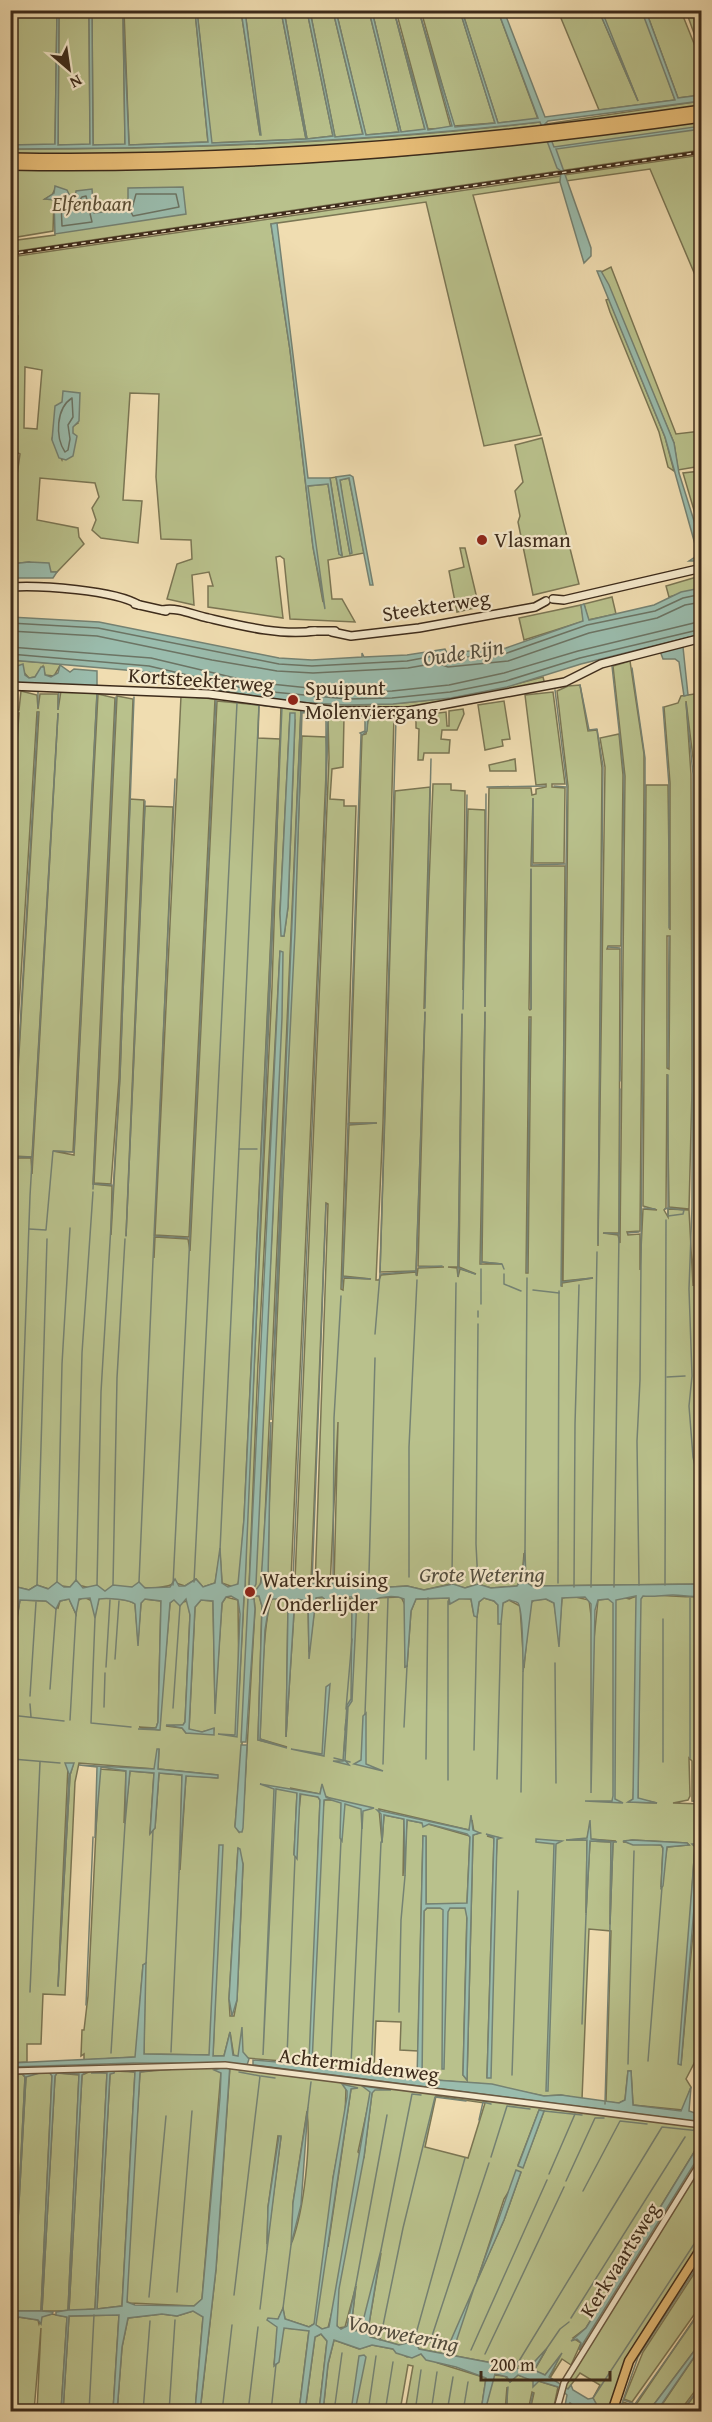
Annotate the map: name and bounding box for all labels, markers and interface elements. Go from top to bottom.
north arrow [39,39,99,99]
text: N [66,69,87,95]
park label: Elfenbaan [51,188,132,219]
place label: Vlasman [494,524,571,555]
marker: Vlasman [475,533,489,547]
street label: Steekterweg [380,582,493,629]
water label: Oude Rijn [420,630,506,674]
street label: Kortsteekterweg [127,659,276,700]
place label: Spuipunt Molenviergang [305,672,439,727]
marker: Spuipunt Molenviergang [286,693,300,707]
water label: Grote Wetering [419,1558,545,1590]
place label: Waterkruising / Onderlijder [262,1564,388,1619]
marker: Waterkruising / Onderlijder [243,1585,257,1599]
street label: Achtermiddenweg [277,2039,442,2090]
street label: Kerkvaartsweg [572,2196,668,2323]
water label: Voorwetering [344,2306,462,2360]
scale bar [481,2344,610,2382]
text: 200 m [490,2351,535,2378]

